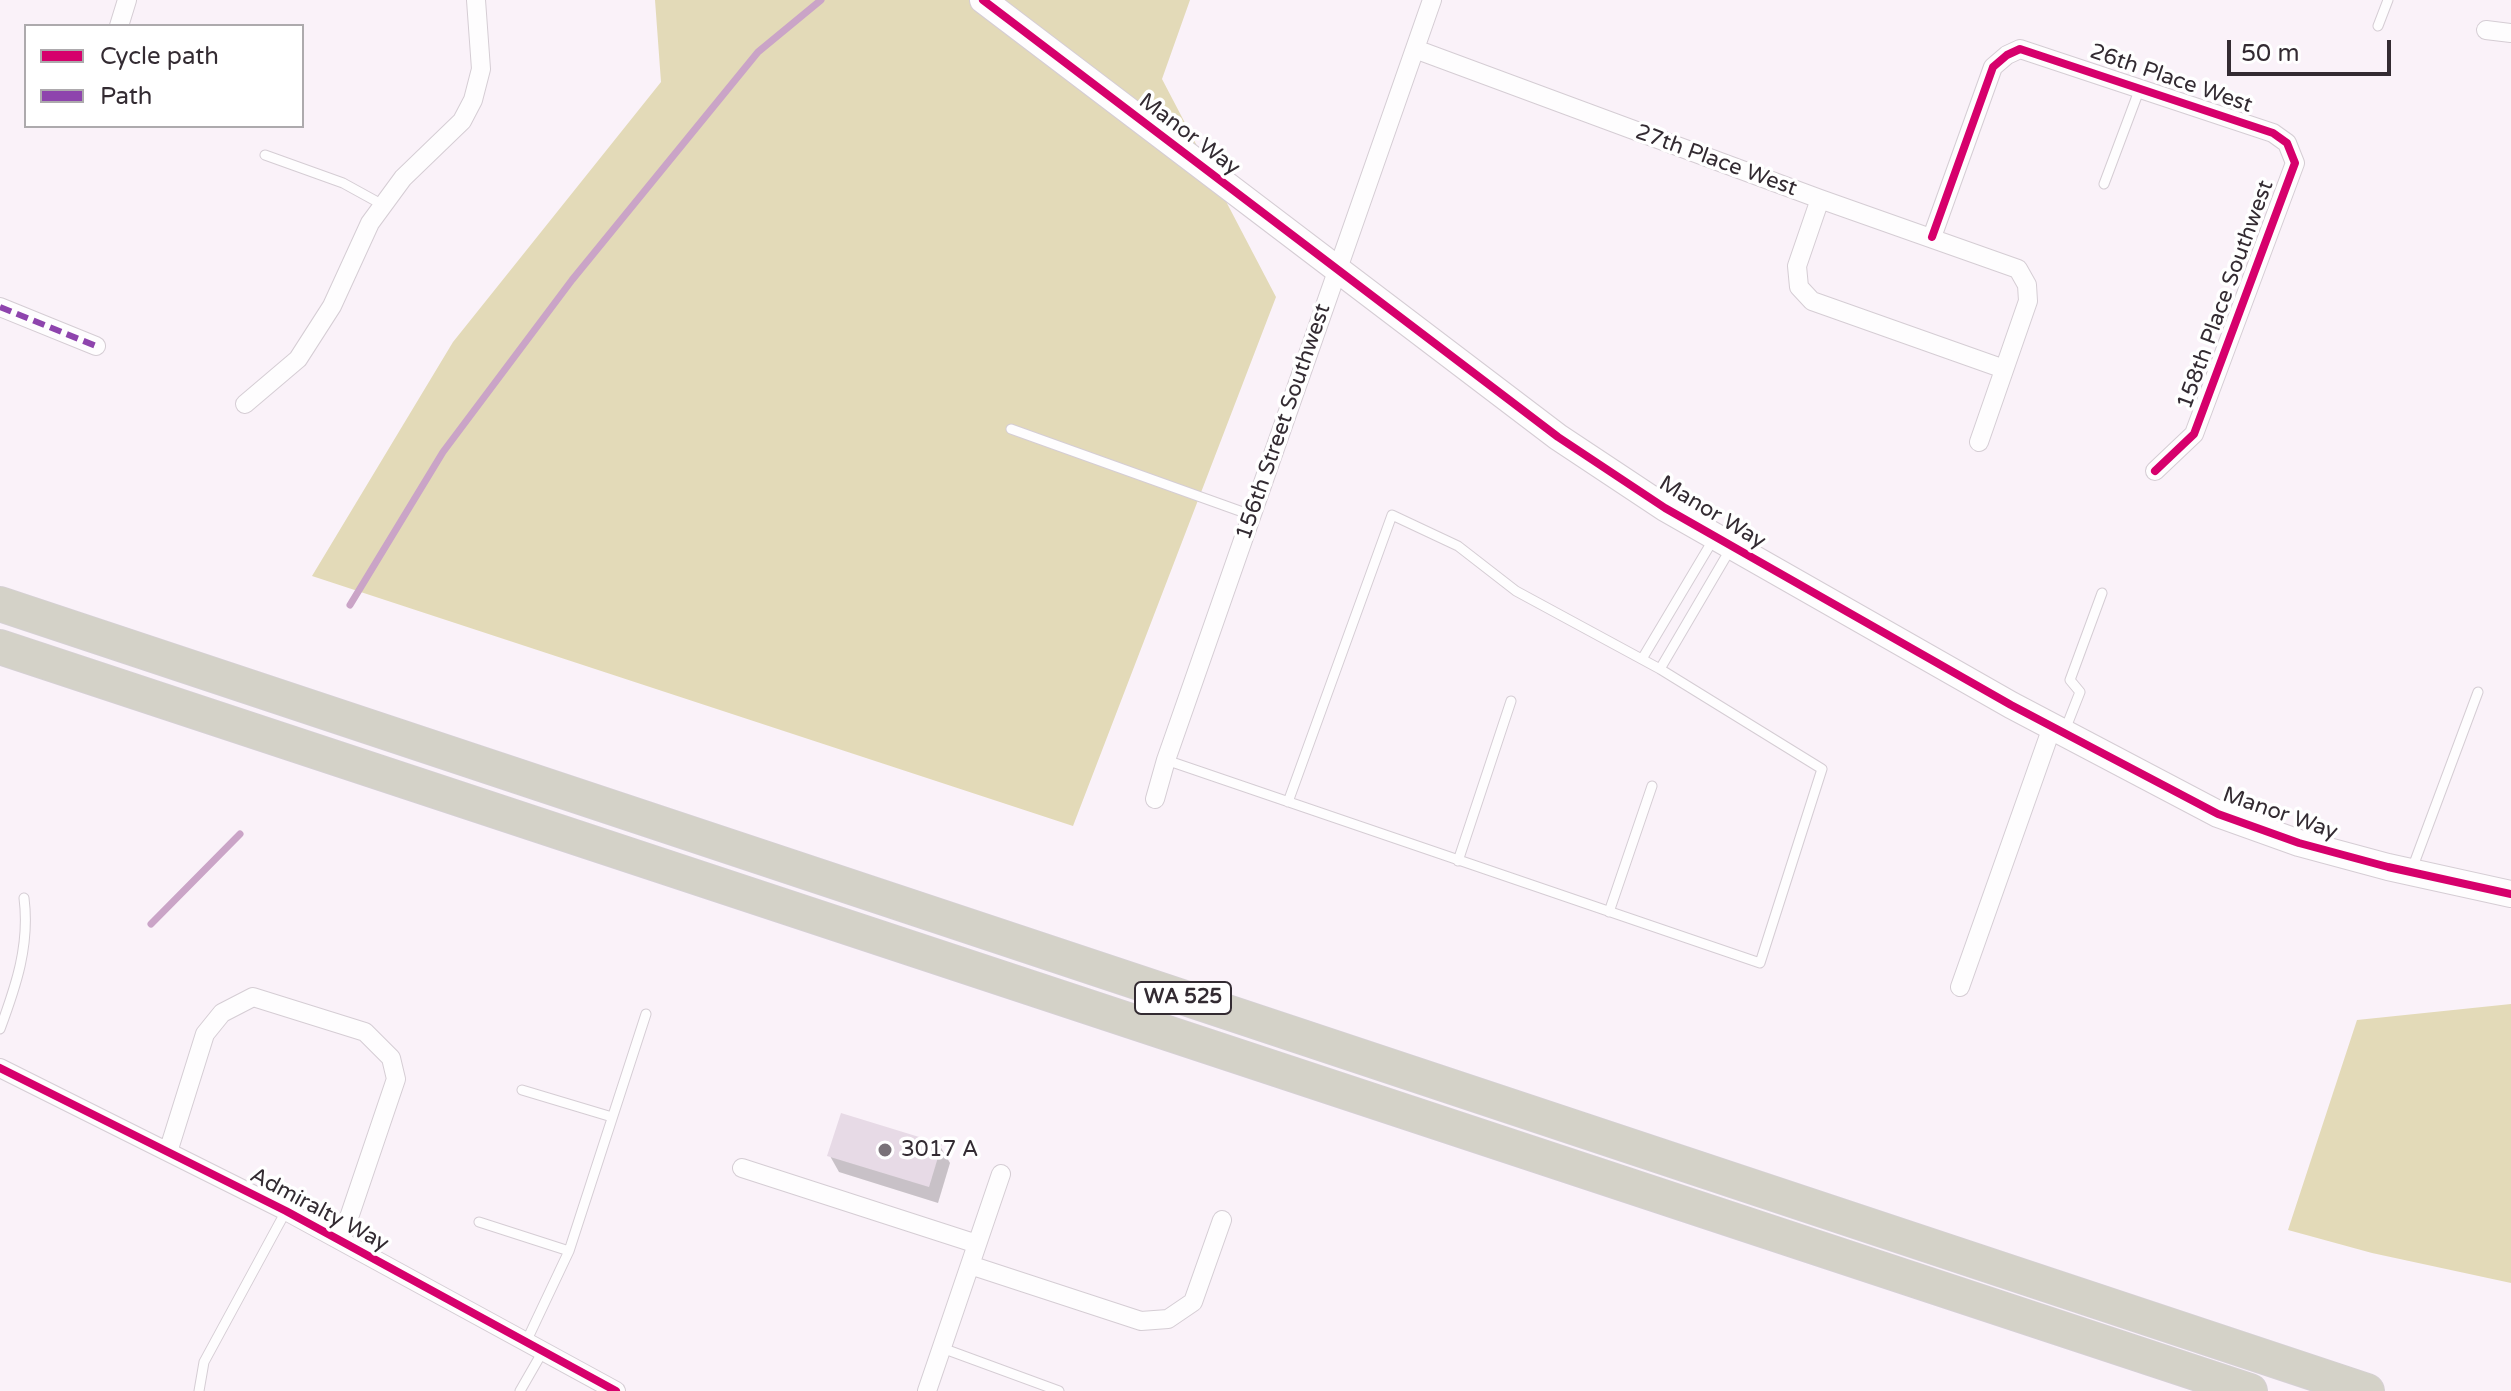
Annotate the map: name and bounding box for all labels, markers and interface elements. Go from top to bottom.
legend [24,24,304,128]
scale bar [2231,24,2395,74]
street label: 26th Place West [2086,39,2256,119]
text: 50 m [2241,39,2299,68]
text: Cycle path [100,42,219,71]
text: Path [100,82,153,111]
street label: Manor Way [1133,88,1245,182]
street label: 27th Place West [1632,120,1800,202]
street label: 158th Place Southwest [2172,177,2280,413]
street label: 156th Street Southwest [1231,300,1337,544]
street label: Manor Way [1654,471,1770,555]
street label: Manor Way [2219,782,2341,846]
road number: WA 525 [1135,982,1231,1014]
place label: 3017 A [901,1137,978,1163]
marker: 3017 A [876,1141,894,1159]
street label: Admiralty Way [245,1162,393,1258]

